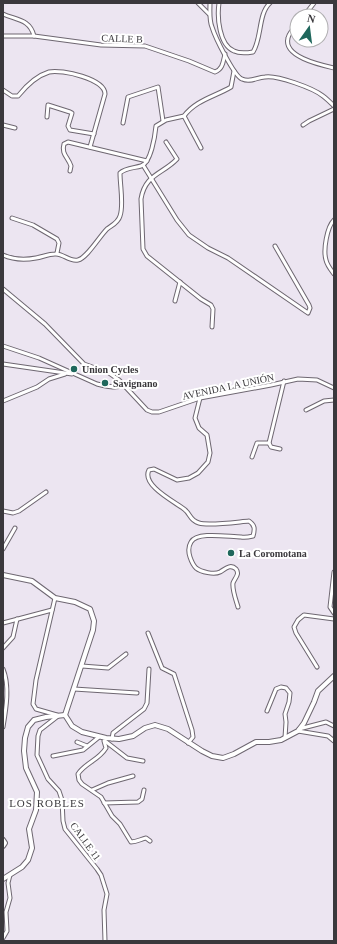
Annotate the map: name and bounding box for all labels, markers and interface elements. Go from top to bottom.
north arrow [289,8,329,48]
text: N [306,12,317,25]
street label: CALLE B [101,32,143,45]
marker: Union Cycles [69,364,79,374]
place label: Union Cycles [82,364,139,375]
street label: AVENIDA LA UNIÓN [181,371,275,402]
marker: Savignano [100,378,110,388]
place label: Savignano [113,378,157,389]
marker: La Coromotana [226,548,236,558]
place label: La Coromotana [239,548,307,559]
district label: LOS ROBLES [9,797,85,809]
street label: CALLE 11 [68,820,103,862]

